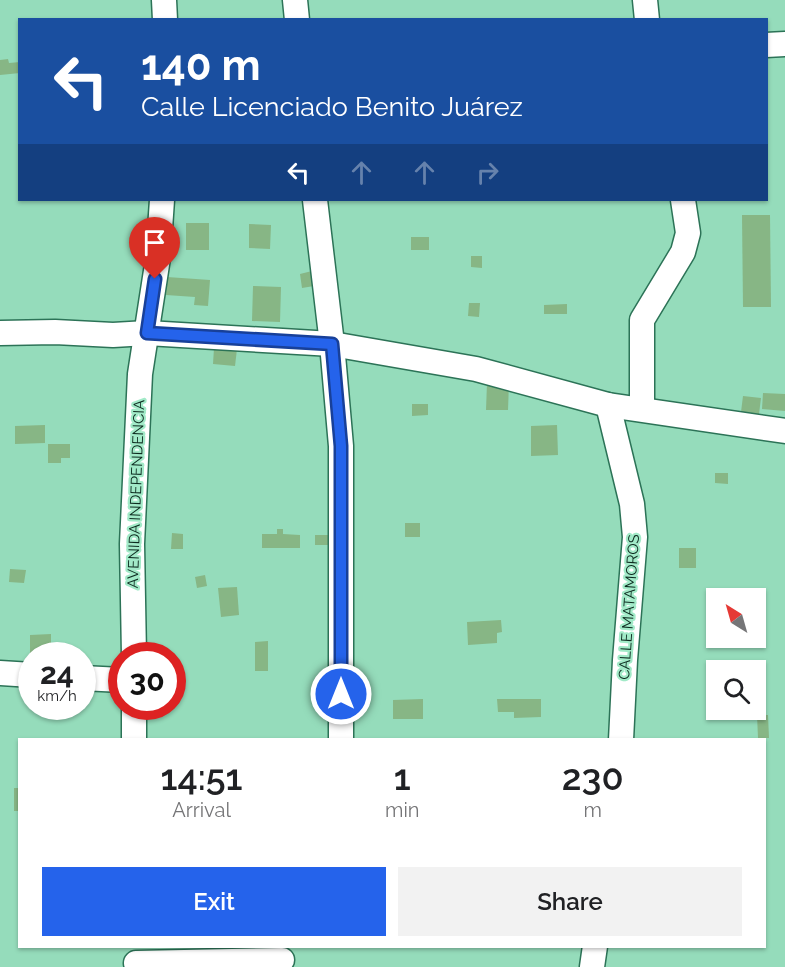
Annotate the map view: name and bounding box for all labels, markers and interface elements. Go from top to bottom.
text: 140 m [141,41,261,90]
icon: left [42,42,120,120]
text: Calle Licenciado Benito Juárez [141,91,523,122]
icon: left [282,156,315,189]
icon: ahead [345,156,378,189]
icon: ahead [408,156,441,189]
icon: right [471,156,504,189]
pin [129,217,180,279]
icon: arrive [138,226,171,259]
street label: AVENIDA INDEPENDENCIA [124,399,148,589]
street label: CALLE MATAMOROS [615,534,643,680]
north arrow [706,588,766,648]
map controls [706,588,766,720]
speed limit sign: 30 [108,642,186,720]
text: 24 [40,656,74,691]
button: search [706,660,766,720]
position arrow [309,662,373,726]
text: km/h [37,687,77,705]
text: 14:51 [160,756,243,798]
text: 1 [394,756,411,798]
text: 230 [562,756,624,798]
text: Arrival [172,798,231,822]
text: min [385,798,419,822]
text: m [583,798,602,822]
button: Exit [42,867,386,936]
button: Share [398,867,742,936]

